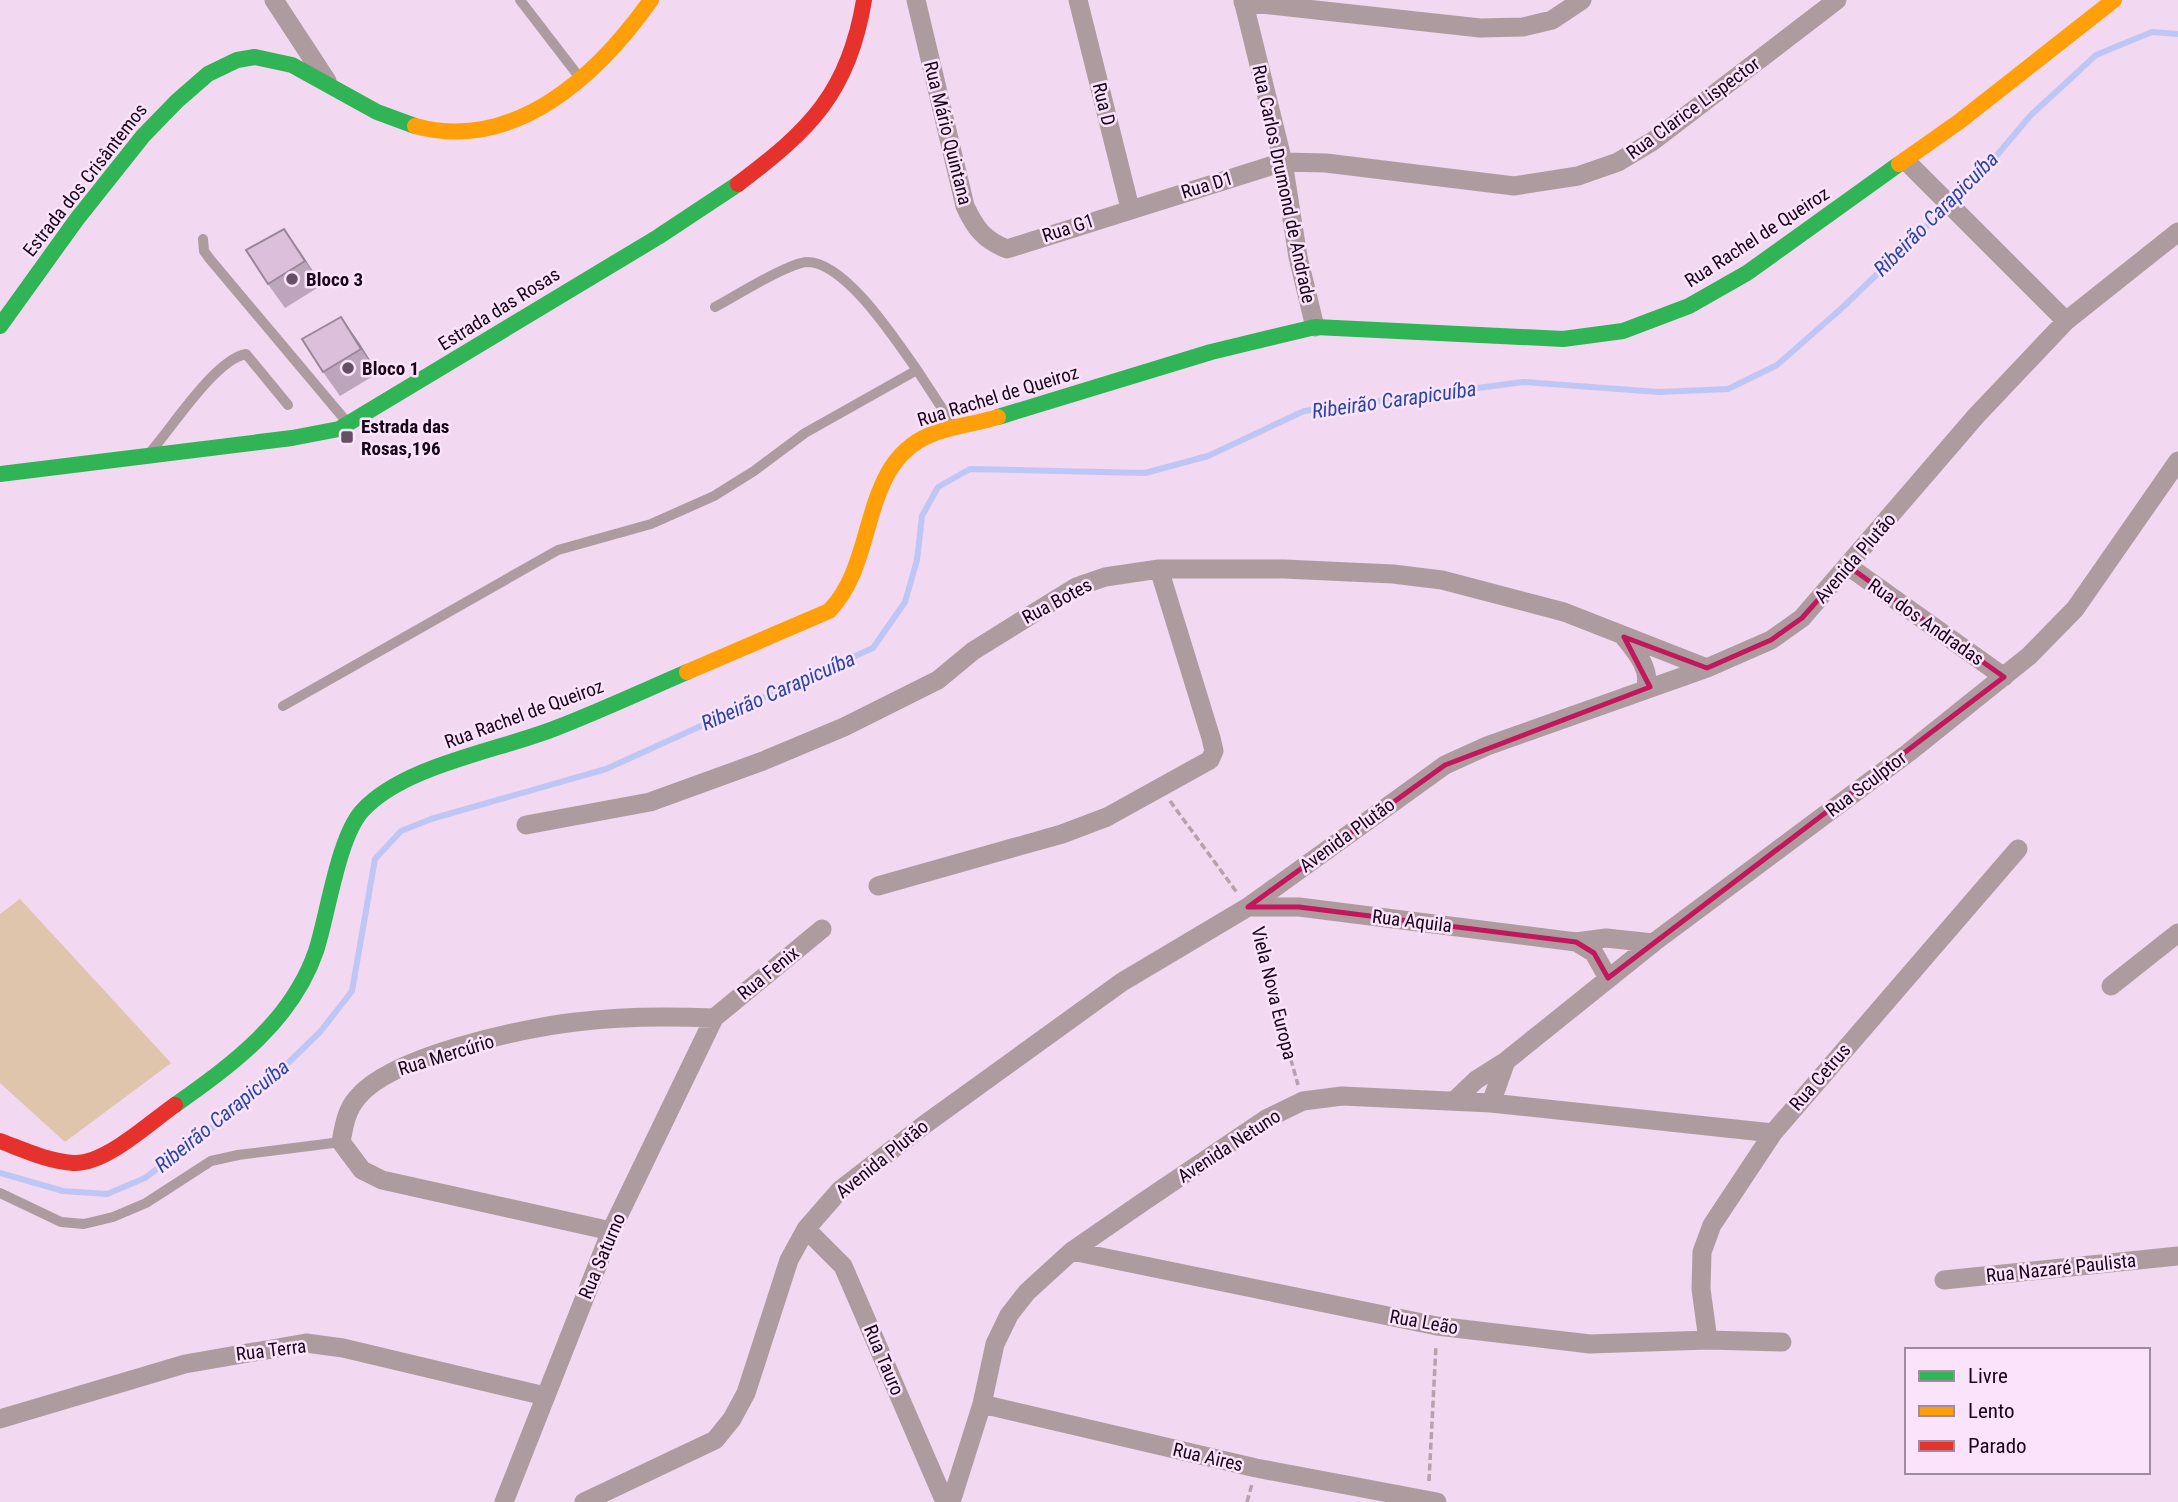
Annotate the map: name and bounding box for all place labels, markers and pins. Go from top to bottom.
place label: Bloco 3 [306,268,363,291]
marker: Bloco 3 [284,271,300,287]
place label: Bloco 1 [362,357,419,380]
marker: Bloco 1 [340,360,356,376]
place label: Estrada das Rosas,196 [361,415,450,460]
marker: Estrada das Rosas,196 [339,429,355,445]

